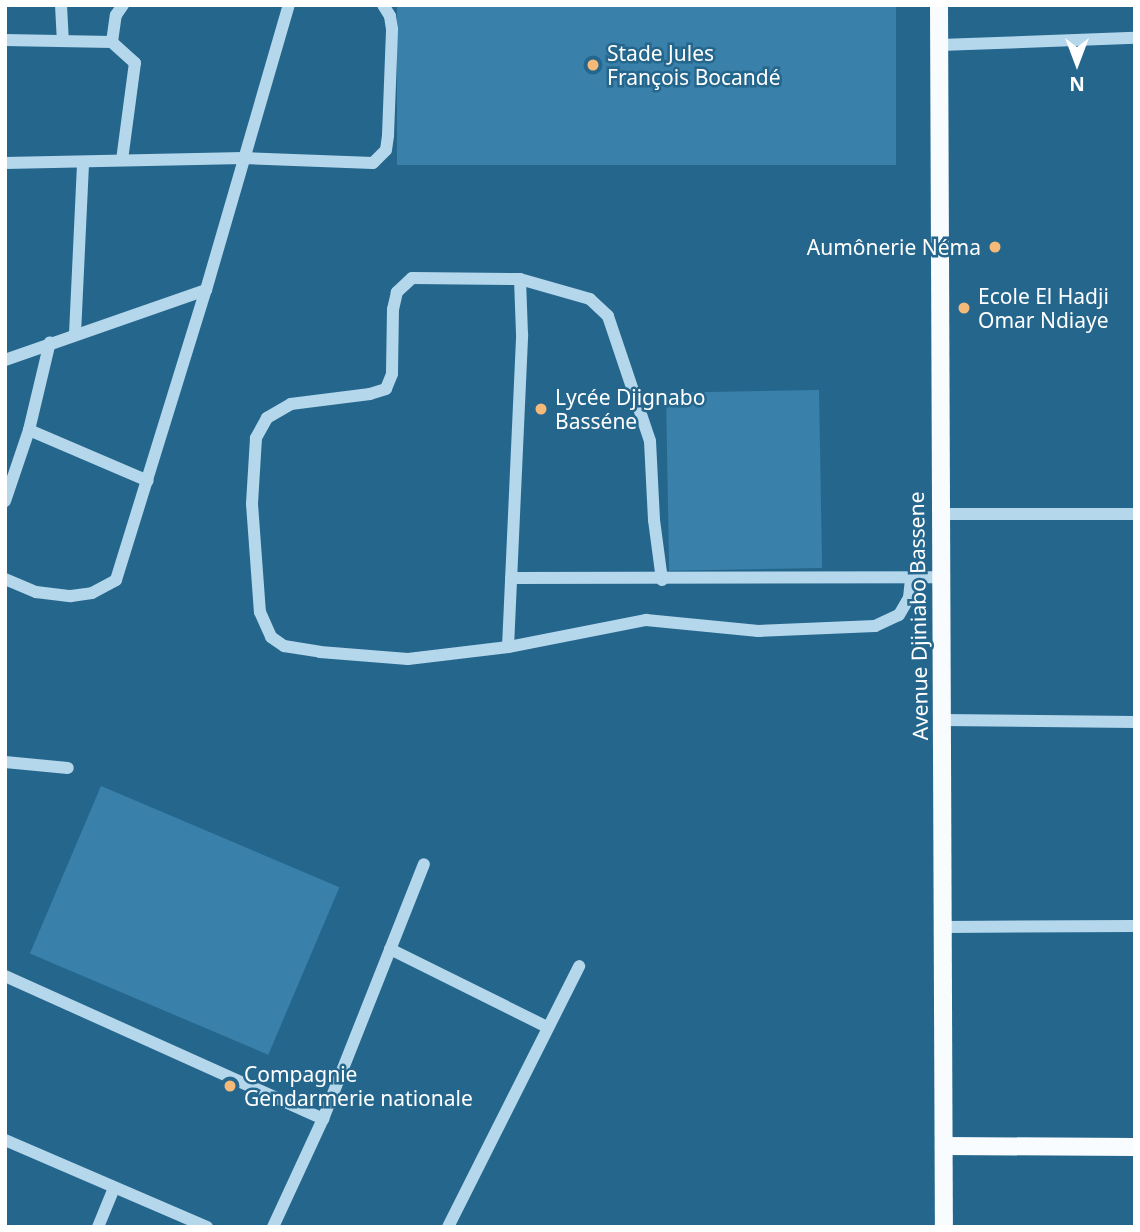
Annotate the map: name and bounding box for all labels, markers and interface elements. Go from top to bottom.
north arrow [1042,28,1112,98]
place label: Stade Jules François Bocandé [607,40,781,90]
marker: Stade Jules François Bocandé [585,57,601,73]
text: N [1069,71,1085,97]
place label: Aumônerie Néma [807,234,981,260]
marker: Aumônerie Néma [987,239,1003,255]
place label: Ecole El Hadji Omar Ndiaye [978,283,1109,333]
marker: Ecole El Hadji Omar Ndiaye [956,300,972,316]
place label: Lycée Djignabo Basséne [555,384,705,434]
marker: Lycée Djignabo Basséne [533,401,549,417]
street label: Avenue Djiniabo Bassene [903,491,933,741]
place label: Compagnie Gendarmerie nationale [244,1061,473,1111]
marker: Compagnie Gendarmerie nationale [222,1078,238,1094]

